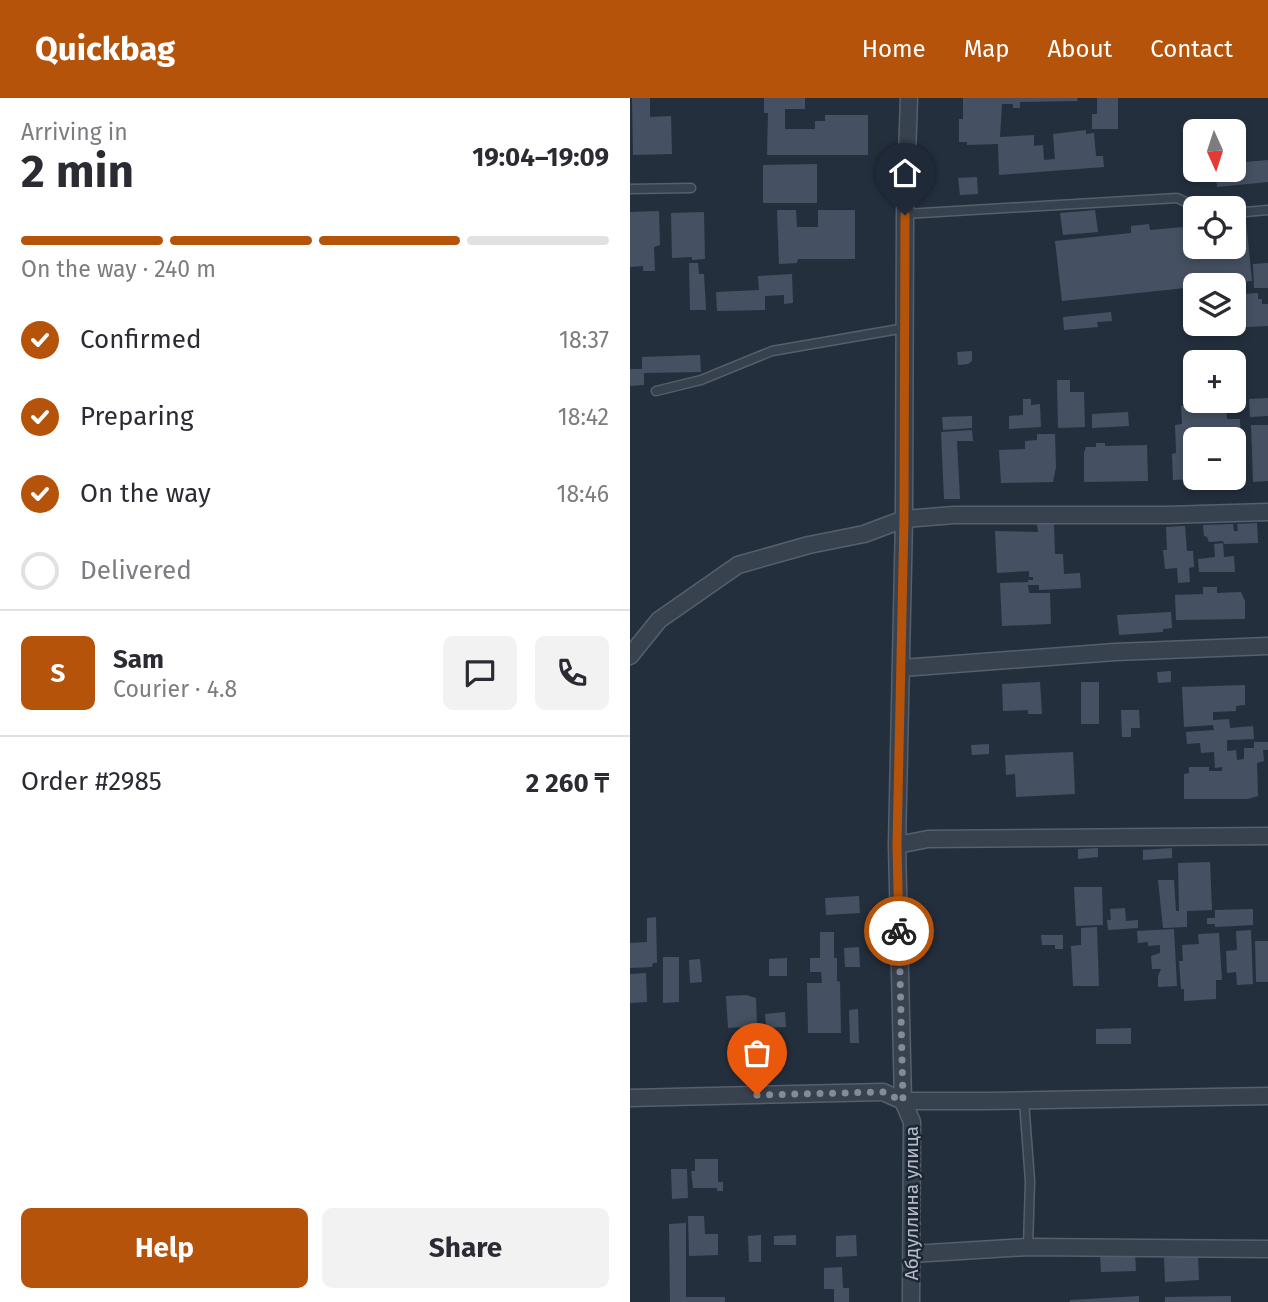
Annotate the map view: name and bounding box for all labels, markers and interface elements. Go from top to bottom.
text: Quickbag [35,29,175,69]
text: Home [862,35,926,63]
text: Map [964,35,1010,63]
text: About [1048,35,1112,63]
text: Contact [1150,35,1233,63]
text: Arriving in [21,118,128,146]
north arrow [1183,119,1246,182]
map controls [1183,119,1246,490]
text: 19:04–19:09 [472,142,609,173]
pin [875,143,935,215]
text: 2 min [21,144,134,199]
icon: home [886,154,924,192]
button: locate [1183,196,1246,259]
text: On the way · 240 m [21,255,216,283]
button: layers [1183,273,1246,336]
icon: check [21,321,59,359]
text: Confirmed [80,324,201,355]
text: 18:37 [559,326,609,354]
button: + [1183,350,1246,413]
icon: check [21,398,59,436]
text: Preparing [80,401,193,432]
text: 18:42 [558,403,609,431]
button: − [1183,427,1246,490]
icon: check [21,475,59,513]
text: On the way [80,478,211,509]
text: 18:46 [556,480,609,508]
text: Delivered [80,555,192,586]
button: chat [443,636,517,710]
button: phone [535,636,609,710]
text: Sam [113,644,164,675]
text: S [51,658,65,689]
text: Courier · 4.8 [113,675,237,703]
text: Order #2985 [21,766,162,797]
text: 2 260 ₸ [526,768,609,799]
courier [864,896,934,966]
icon: bike [880,912,918,950]
pin [727,1023,787,1095]
icon: bag [738,1034,776,1072]
street label: Абдуллина улица [900,1126,923,1280]
button: Help [21,1208,308,1288]
button: Share [322,1208,609,1288]

